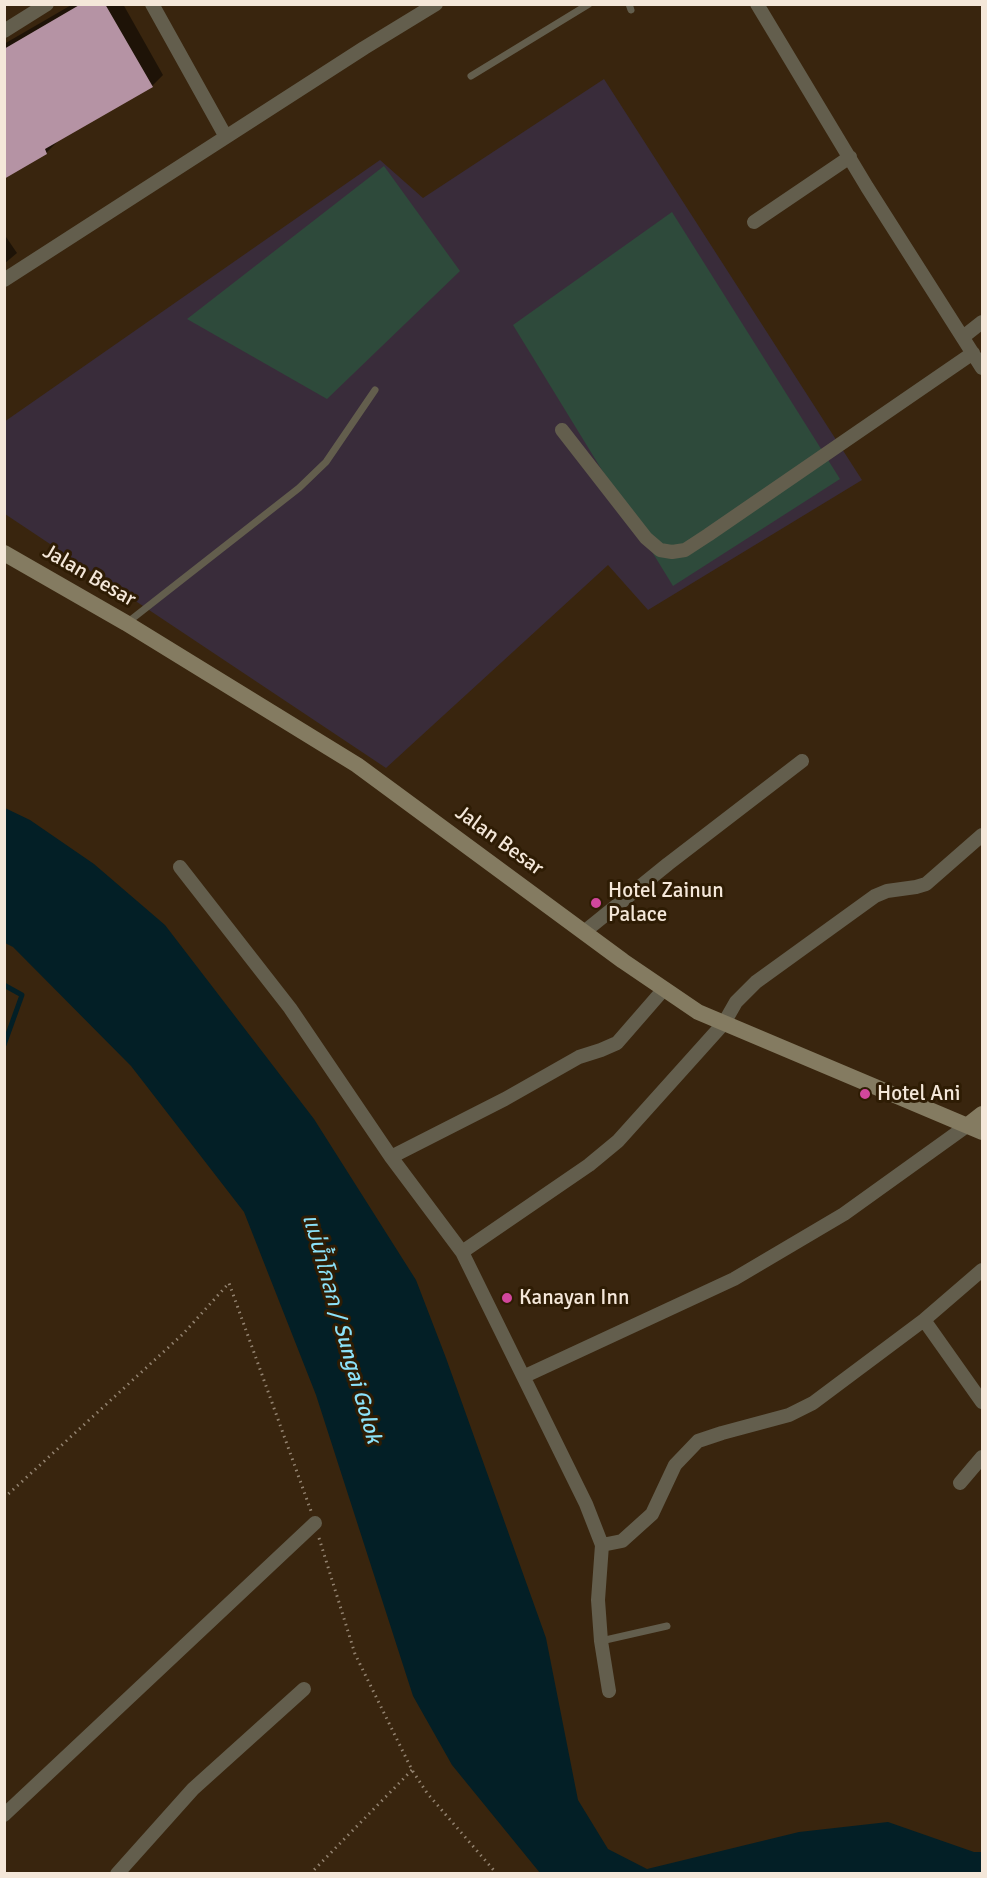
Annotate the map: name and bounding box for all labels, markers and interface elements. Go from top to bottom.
street label: Jalan Besar [38,539,140,613]
street label: Jalan Besar [450,800,548,882]
place label: Hotel Zainun Palace [608,878,724,928]
marker: Hotel Zainun Palace [589,896,603,910]
place label: Hotel Ani [877,1081,960,1107]
marker: Hotel Ani [858,1087,872,1101]
water label: แม่น้ำโกลก / Sungai Golok [296,1211,386,1447]
place label: Kanayan Inn [519,1285,629,1311]
marker: Kanayan Inn [500,1291,514,1305]

